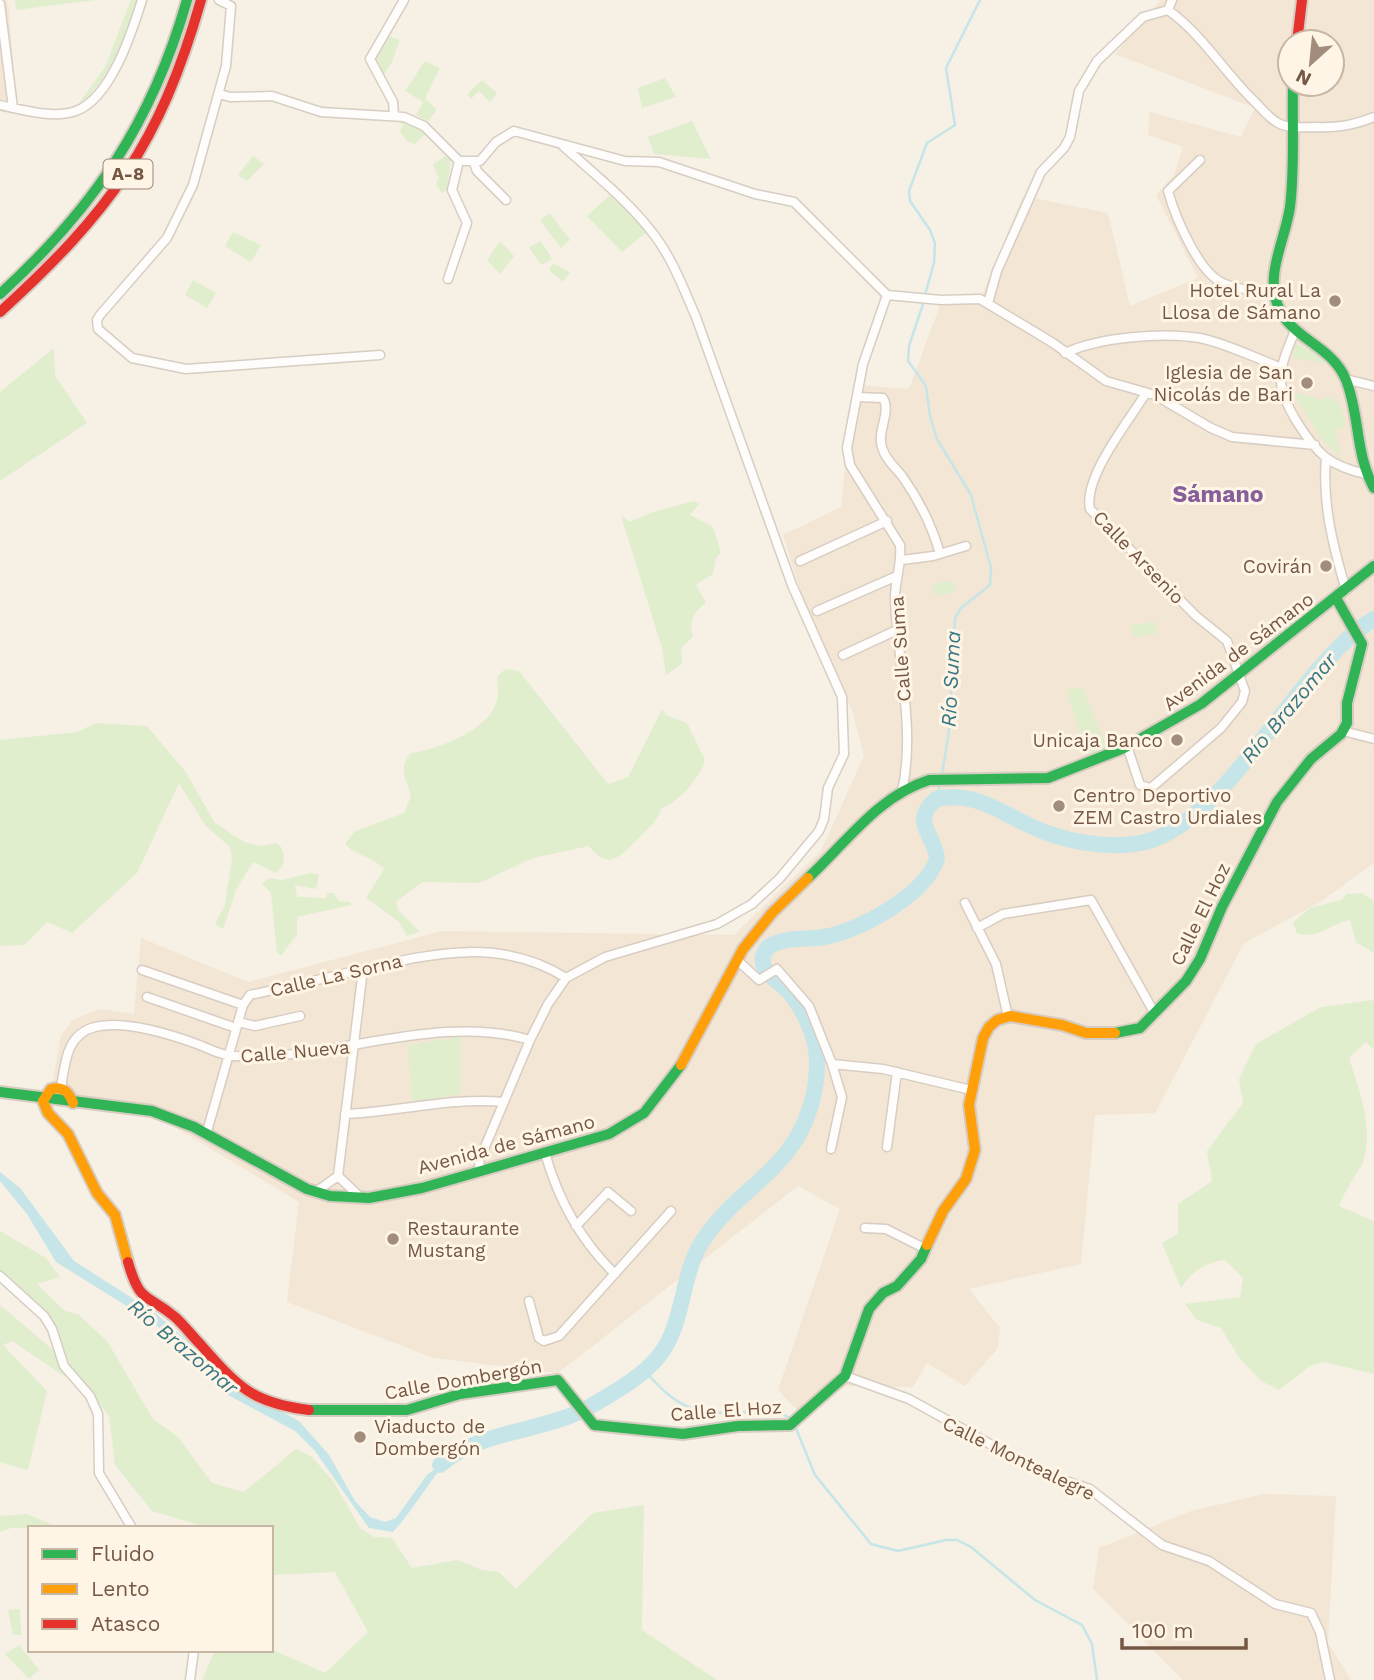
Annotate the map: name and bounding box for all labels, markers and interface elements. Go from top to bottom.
north arrow [1276,28,1346,98]
text: N [1292,64,1315,91]
road number: A-8 [104,160,152,188]
place label: Hotel Rural La Llosa de Sámano [1161,279,1321,324]
marker: Hotel Rural La Llosa de Sámano [1327,293,1343,309]
place label: Iglesia de San Nicolás de Bari [1154,361,1293,406]
marker: Iglesia de San Nicolás de Bari [1299,375,1315,391]
district label: Sámano [1172,481,1264,508]
street label: Calle Arsenio [1088,506,1189,609]
place label: Covirán [1243,555,1312,578]
marker: Covirán [1318,558,1334,574]
street label: Avenida de Sámano [1159,587,1318,715]
street label: Calle Suma [885,595,916,702]
water label: Río Suma [935,630,966,728]
water label: Río Brazomar [1235,647,1342,768]
place label: Unicaja Banco [1033,729,1163,752]
marker: Unicaja Banco [1169,732,1185,748]
place label: Centro Deportivo ZEM Castro Urdiales [1073,784,1262,829]
marker: Centro Deportivo ZEM Castro Urdiales [1051,798,1067,814]
street label: Calle El Hoz [1166,859,1235,970]
street label: Calle La Sorna [268,949,405,1002]
street label: Calle Nueva [240,1035,351,1068]
street label: Avenida de Sámano [415,1110,597,1179]
place label: Restaurante Mustang [407,1217,520,1262]
marker: Restaurante Mustang [385,1231,401,1247]
water label: Río Brazomar [123,1293,244,1400]
street label: Calle Dombergón [383,1354,544,1405]
street label: Calle El Hoz [669,1395,783,1426]
street label: Calle Montealegre [939,1412,1099,1505]
place label: Viaducto de Dombergón [374,1415,485,1460]
marker: Viaducto de Dombergón [352,1429,368,1445]
legend [28,1526,273,1652]
text: Fluido [91,1541,155,1566]
text: Lento [91,1576,150,1601]
scale bar [1122,1606,1246,1650]
text: Atasco [91,1611,160,1636]
text: 100 m [1132,1618,1194,1643]

